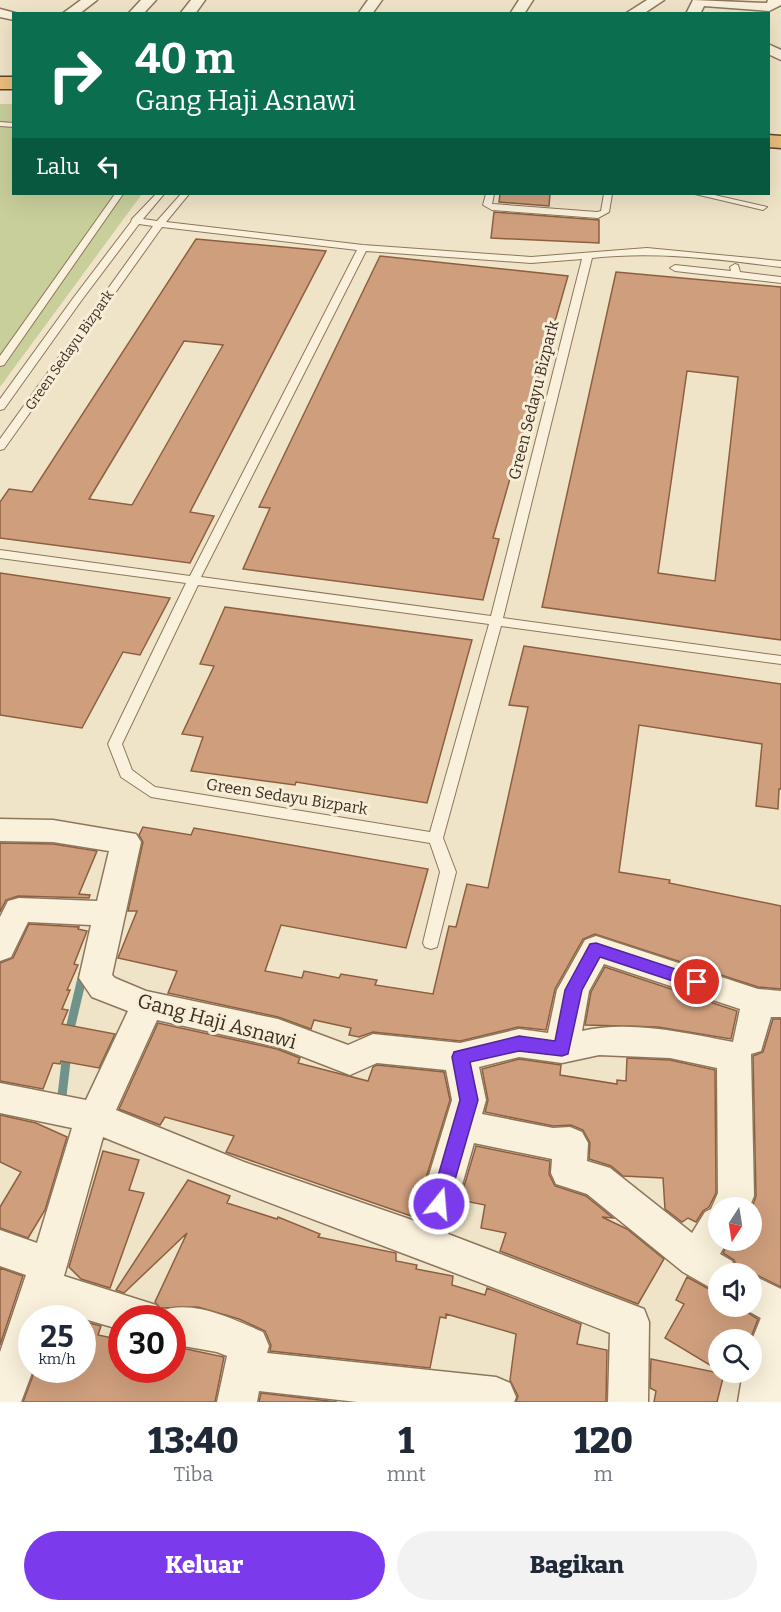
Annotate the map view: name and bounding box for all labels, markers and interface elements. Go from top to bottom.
text: 40 m [135,34,235,84]
icon: right [36,36,114,114]
text: Gang Haji Asnawi [135,85,356,117]
icon: left [92,150,125,183]
text: Lalu [36,153,80,180]
street label: Green Sedayu Bizpark [21,287,117,414]
street label: Green Sedayu Bizpark [505,319,562,482]
street label: Green Sedayu Bizpark [205,774,369,819]
pin [671,956,722,1007]
icon: arrive [680,965,713,998]
street label: Gang Haji Asnawi [135,988,299,1055]
position arrow [407,1172,471,1236]
north arrow [708,1197,762,1251]
map controls [708,1197,762,1383]
button: sound [708,1263,762,1317]
speed limit sign: 30 [108,1305,186,1383]
text: 25 [40,1319,74,1355]
button: search [708,1329,762,1383]
text: km/h [38,1350,76,1368]
text: 13:40 [148,1419,239,1463]
text: 1 [398,1419,414,1463]
text: 120 [574,1419,633,1463]
text: Tiba [173,1462,213,1486]
text: mnt [387,1462,426,1486]
text: m [594,1462,613,1486]
button: Keluar [24,1531,385,1600]
button: Bagikan [397,1531,757,1600]

